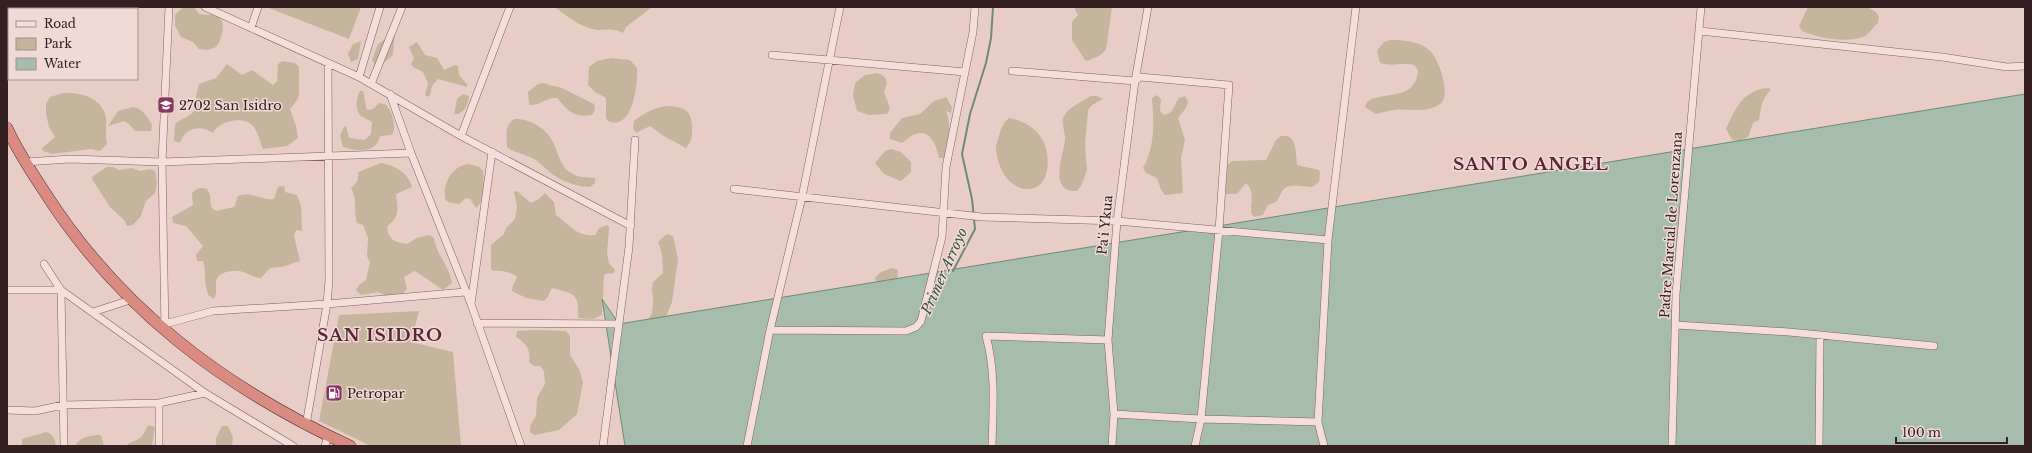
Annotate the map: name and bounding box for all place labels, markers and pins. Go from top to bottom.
school or university icon: 2702 San Isidro [156,95,176,115]
place label: 2702 San Isidro [179,97,282,114]
fuel station icon: Petropar [324,383,344,403]
place label: Petropar [347,385,405,402]

